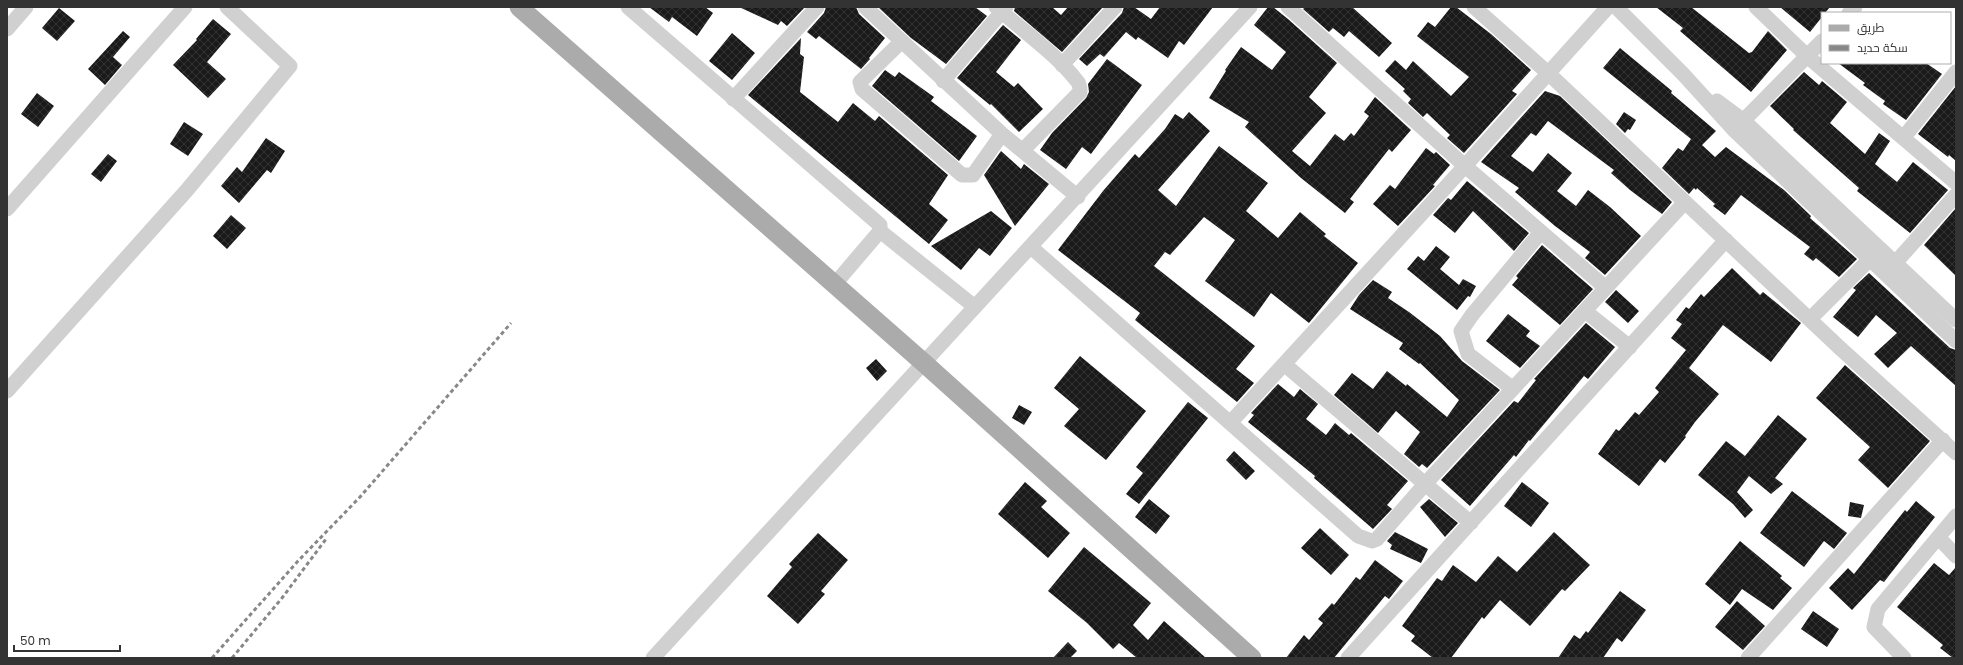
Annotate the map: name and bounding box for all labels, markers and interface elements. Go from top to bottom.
legend [1821,12,1951,64]
text: طريق [1857,19,1885,36]
text: سكة حديد [1857,39,1908,56]
scale bar [14,627,120,653]
text: 50 m [20,632,51,649]

